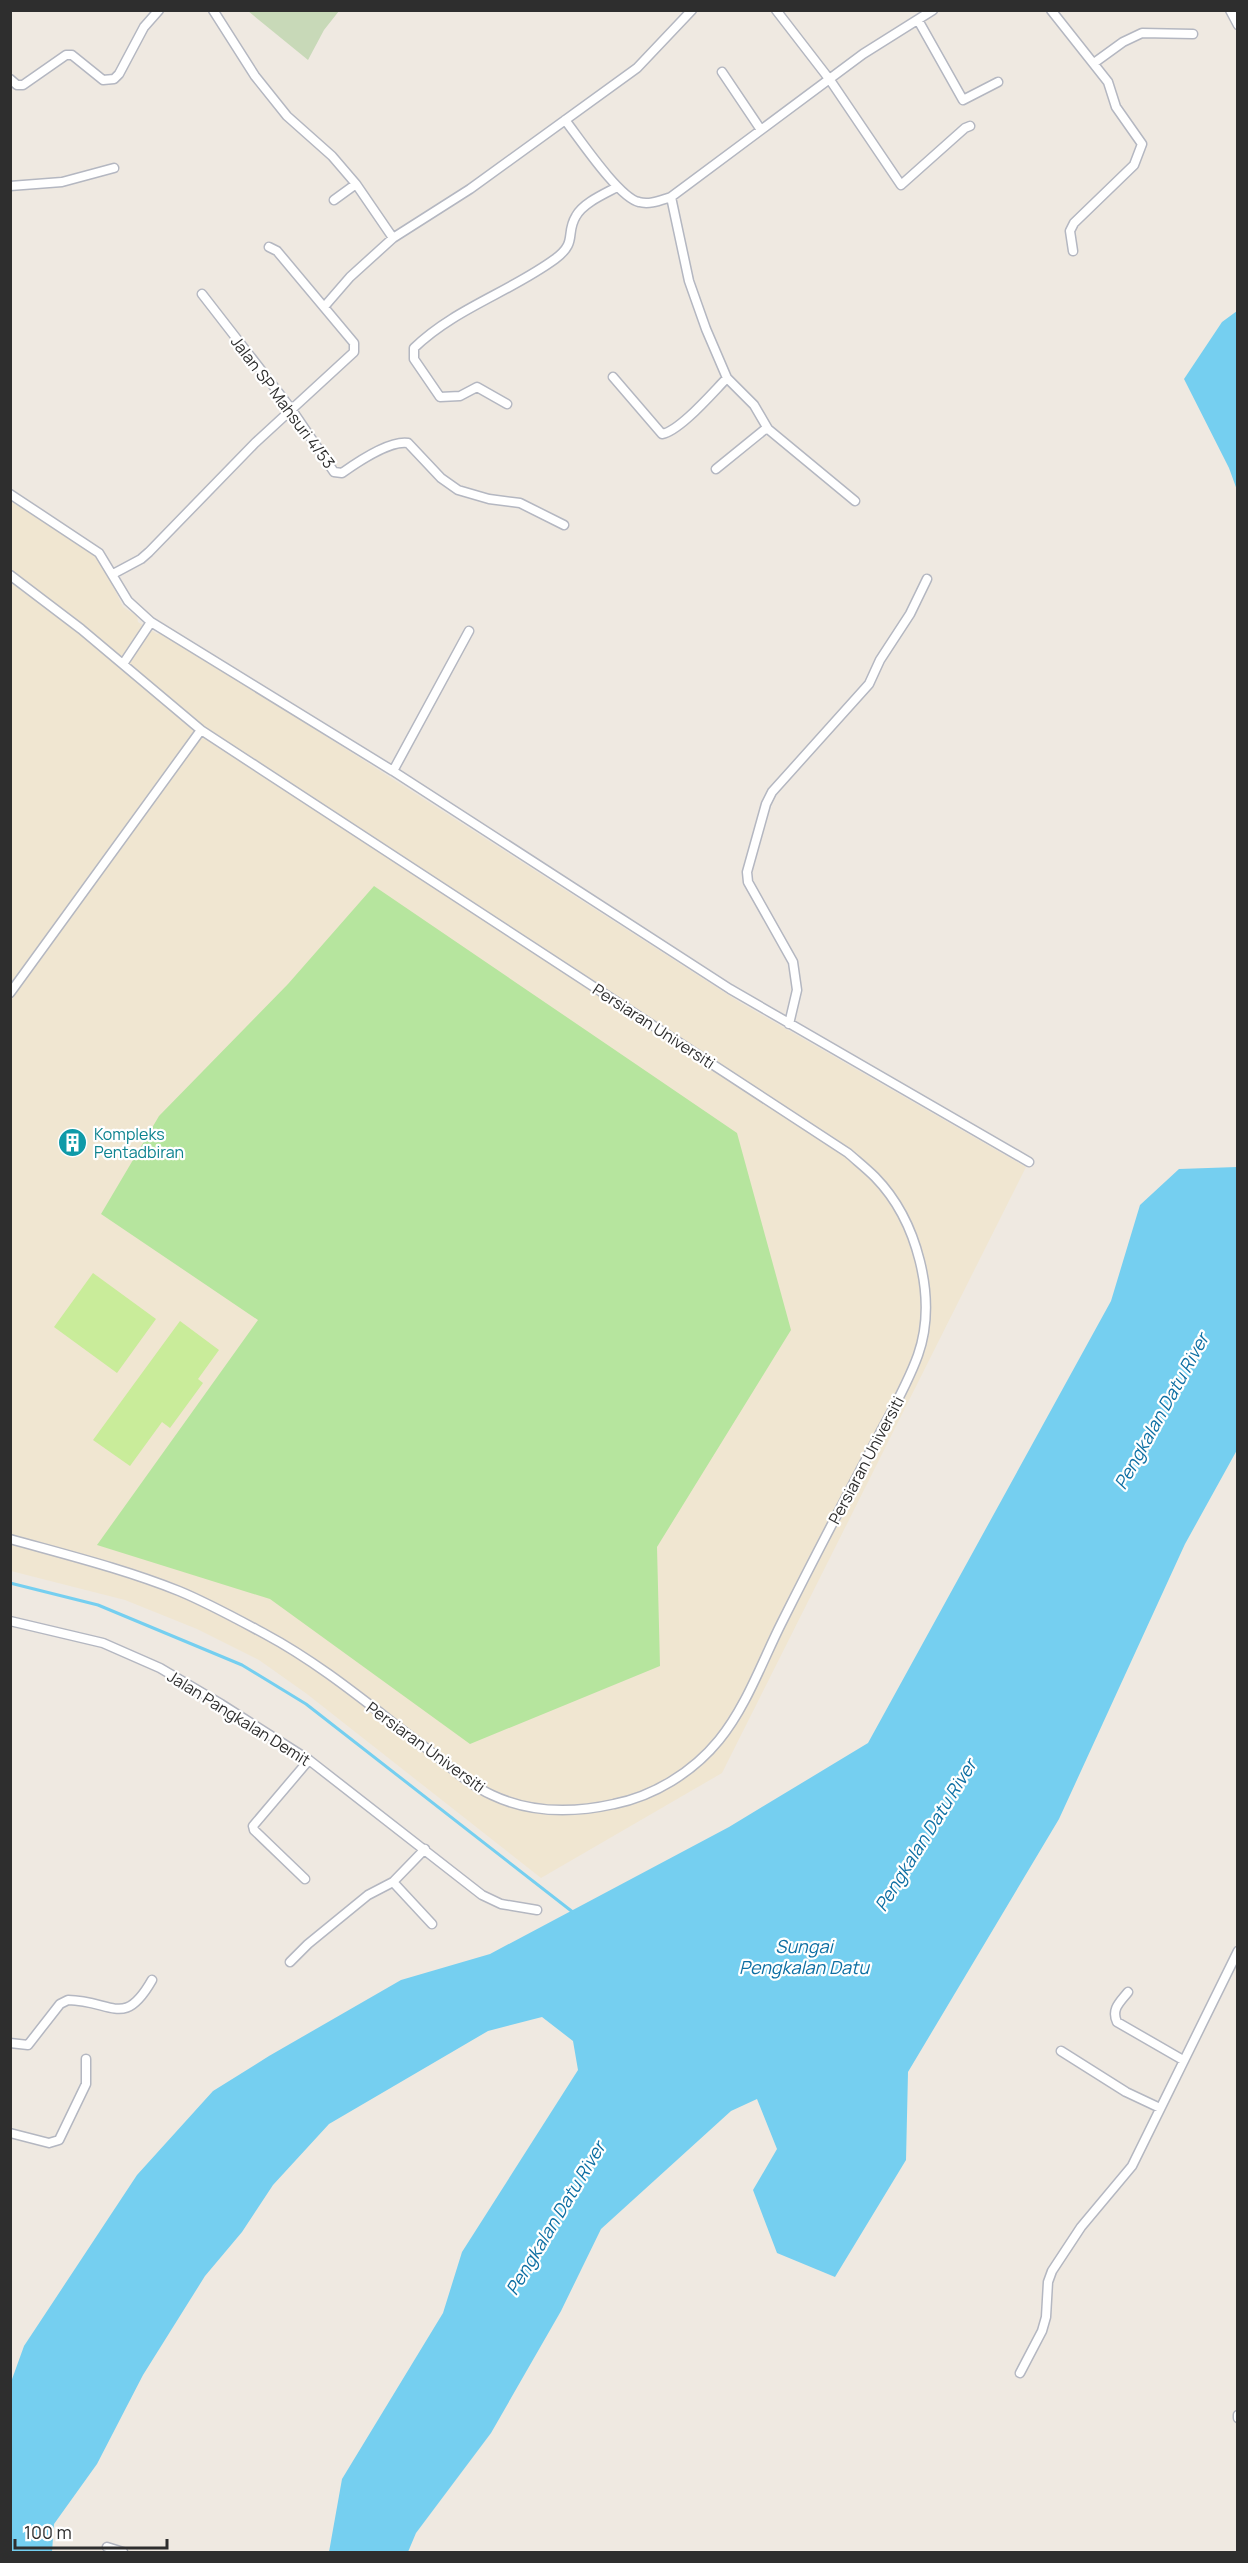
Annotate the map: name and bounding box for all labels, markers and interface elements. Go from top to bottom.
street label: Jalan SP Mahsuri 4/53 [226,331,340,473]
street label: Persiaran Universiti [589,978,719,1074]
place label: Kompleks Pentadbiran [94,1123,184,1163]
building icon: Kompleks Pentadbiran [57,1127,89,1159]
water label: Pengkalan Datu River [1108,1327,1215,1493]
street label: Persiaran Universiti [823,1392,909,1528]
street label: Jalan Pangkalan Demit [163,1665,315,1771]
street label: Persiaran Universiti [362,1696,490,1798]
water label: Pengkalan Datu River [869,1752,983,1915]
water label: Sungai Pengkalan Datu [739,1934,870,1979]
water label: Pengkalan Datu River [500,2135,612,2299]
scale bar [15,2512,166,2550]
text: 100 m [24,2520,72,2544]

